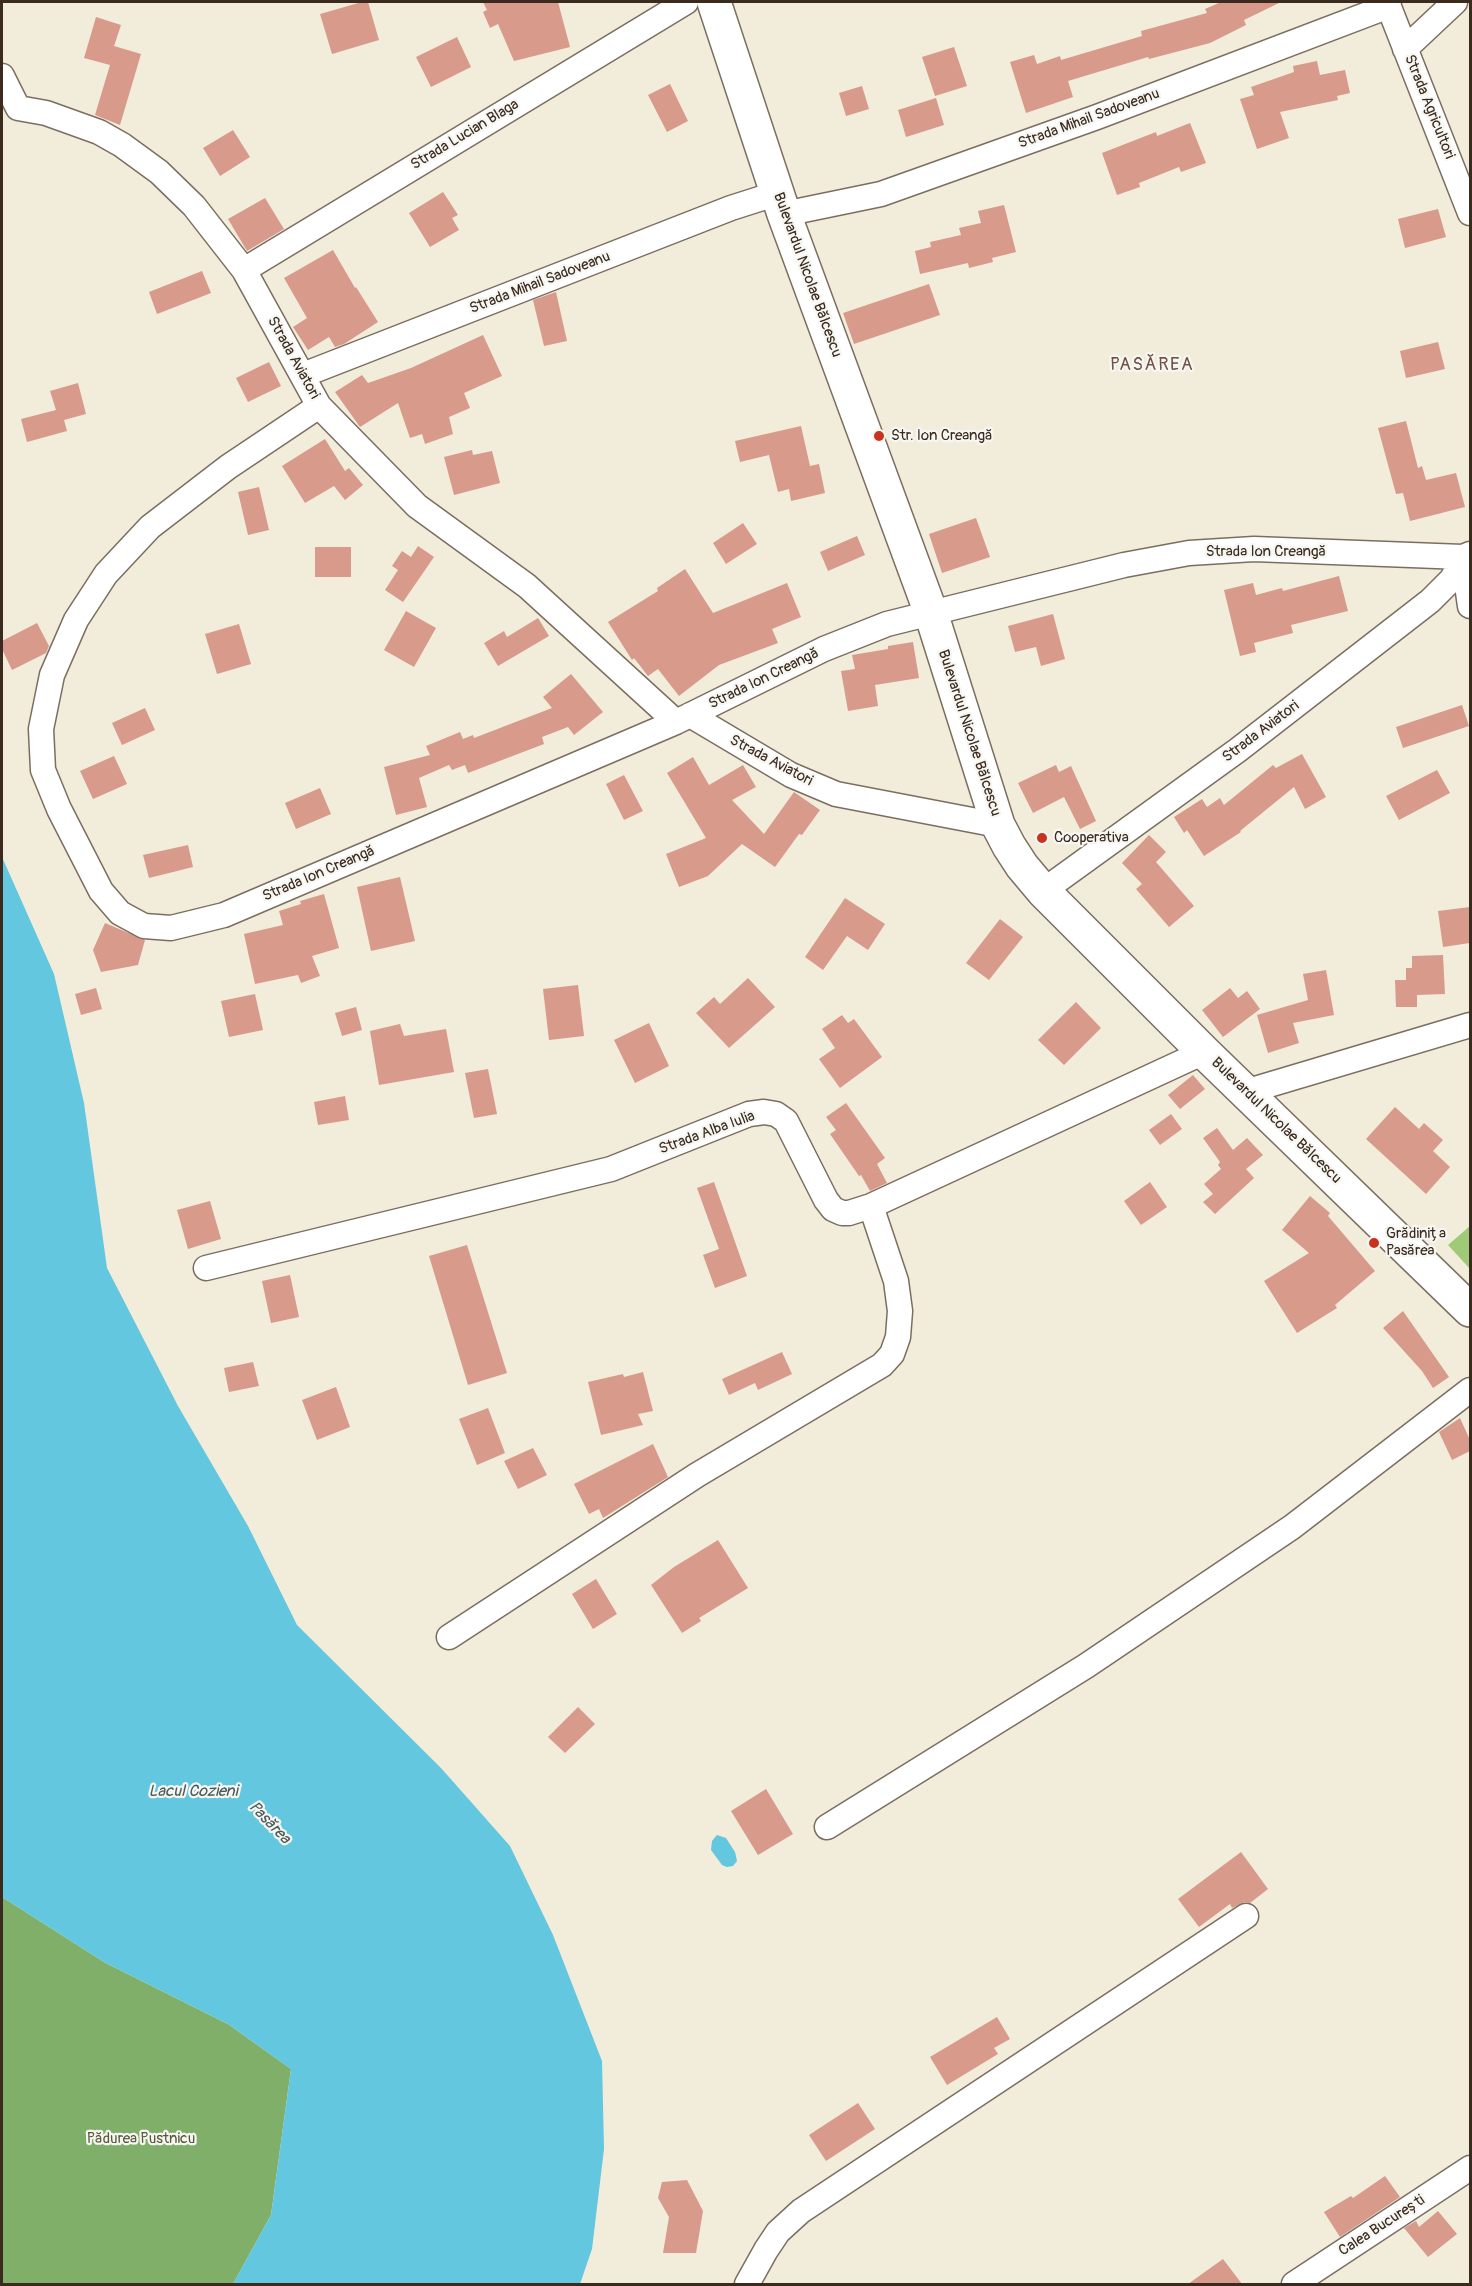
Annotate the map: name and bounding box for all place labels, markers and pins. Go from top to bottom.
place label: Str. Ion Creangă [891,427,993,445]
marker: Str. Ion Creangă [872,429,886,443]
place label: Cooperativa [1054,829,1129,847]
marker: Cooperativa [1035,831,1049,845]
place label: Grădinița Pasărea [1386,1225,1446,1260]
marker: Grădinița Pasărea [1367,1236,1381,1250]

